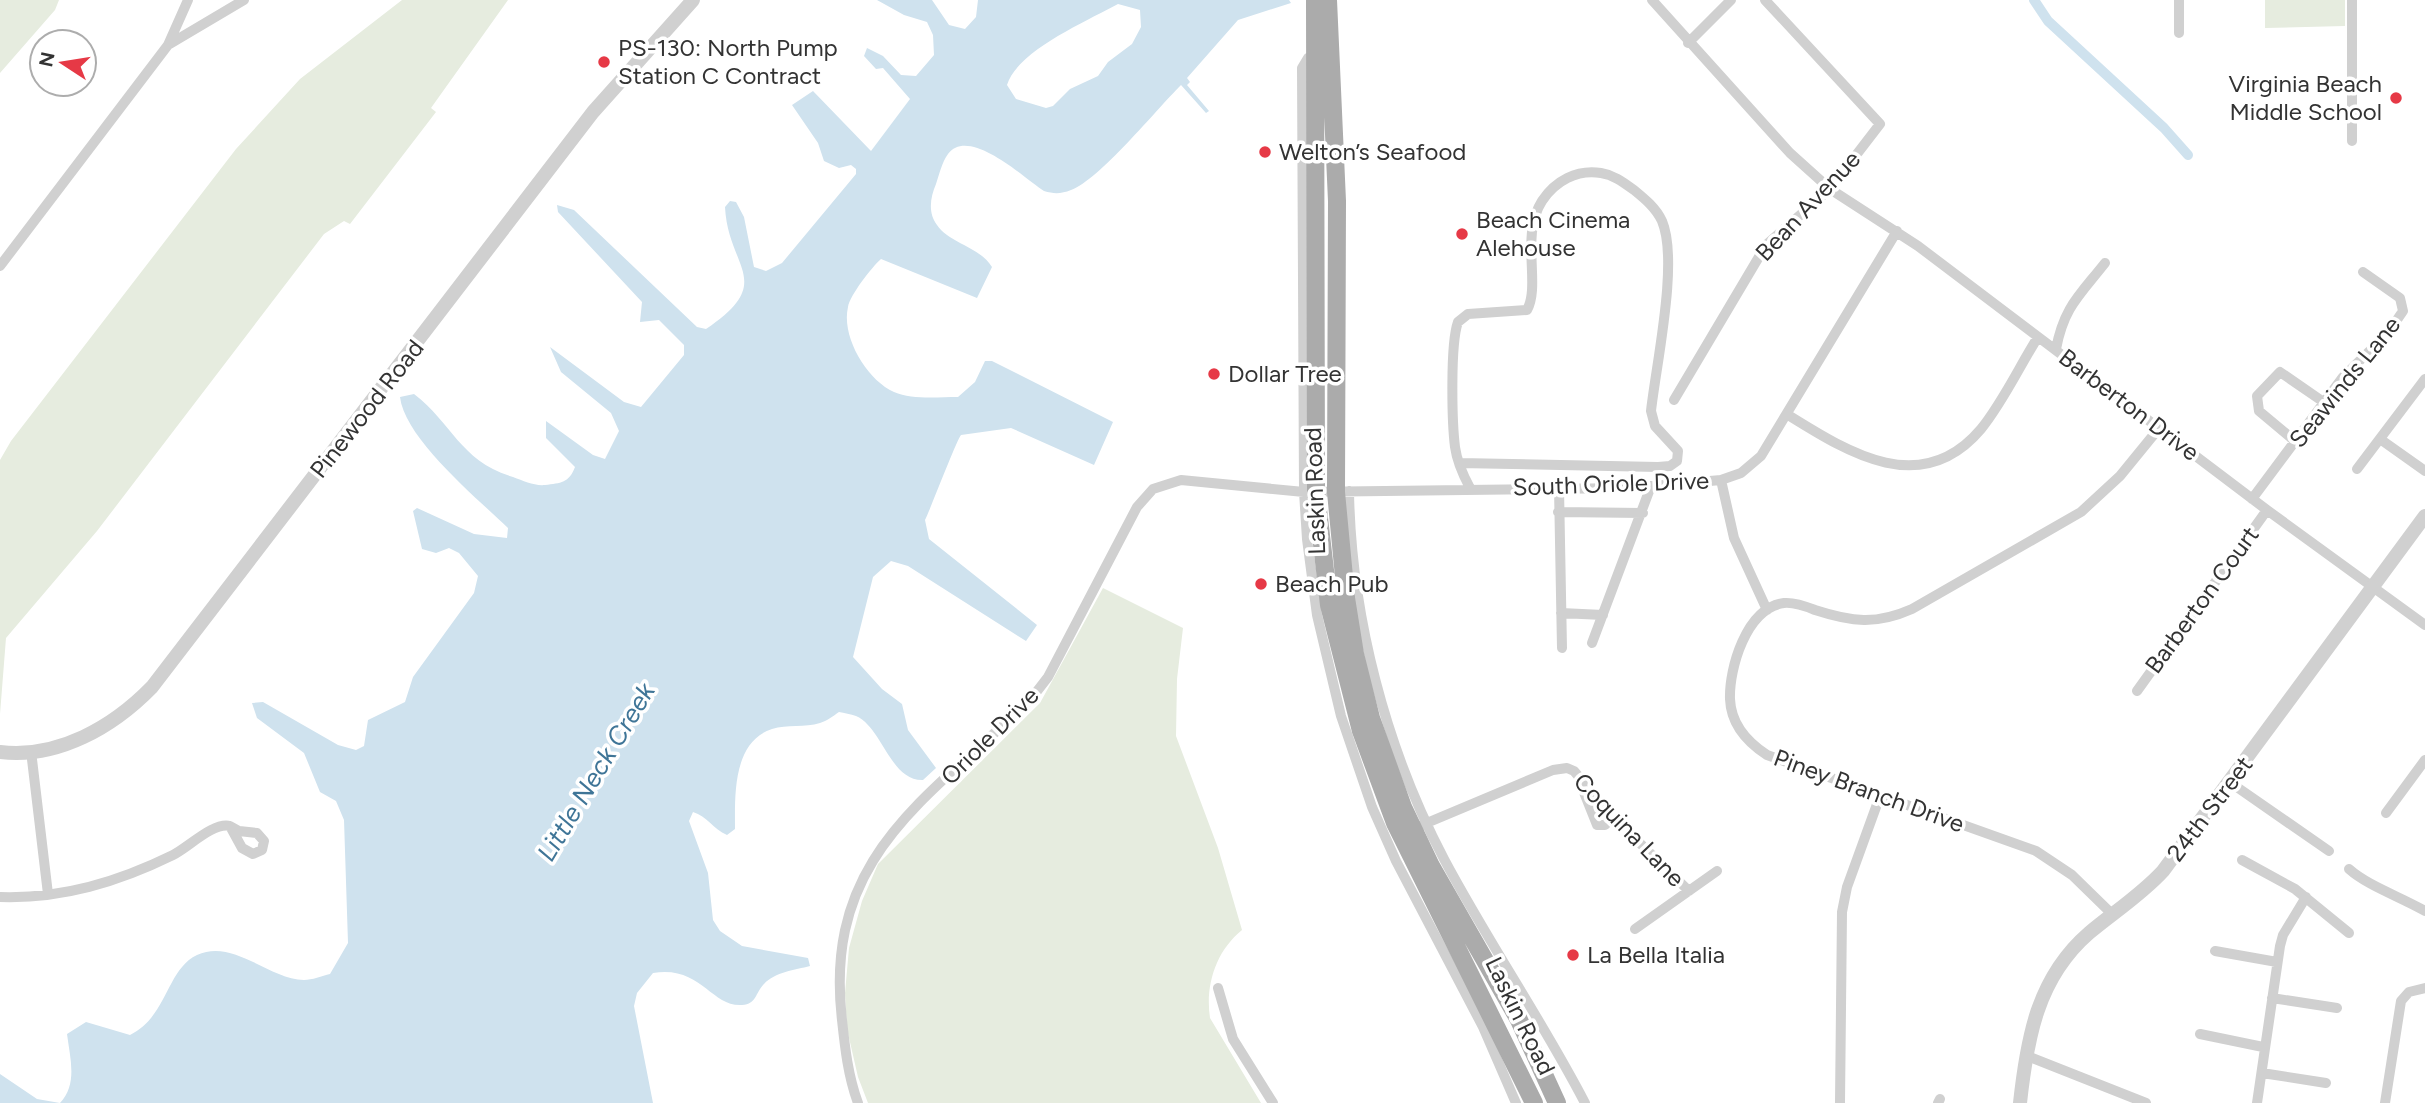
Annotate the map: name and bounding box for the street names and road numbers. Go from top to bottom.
street label: Bean Avenue [1749,144,1866,267]
street label: Seawinds Lane [2283,310,2406,453]
street label: Pinewood Road [304,334,430,484]
street label: Barberton Drive [2053,342,2205,467]
street label: Laskin Road [1298,427,1331,555]
street label: South Oriole Drive [1512,466,1710,501]
street label: Barberton Court [2139,521,2265,679]
street label: Oriole Drive [935,681,1044,790]
street label: Piney Branch Drive [1770,743,1968,838]
street label: 24th Street [2161,750,2258,867]
street label: Coquina Lane [1568,767,1691,893]
street label: Laskin Road [1479,952,1561,1080]

